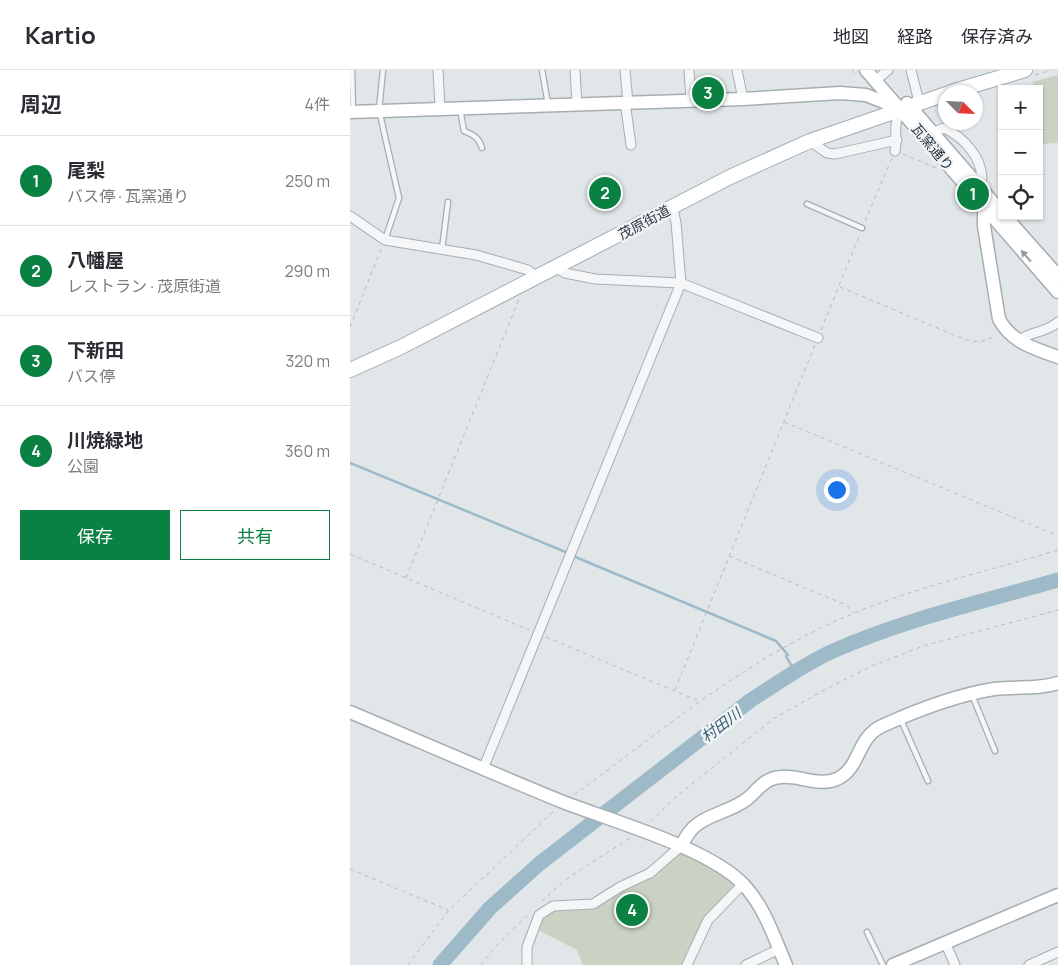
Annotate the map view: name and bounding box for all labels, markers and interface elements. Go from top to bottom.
text: Kartio [25,18,96,51]
text: 地図 [833,24,869,48]
text: 経路 [897,24,933,48]
text: 保存済み [961,24,1033,48]
pin: 3 [692,74,724,112]
north arrow [938,85,983,130]
map controls [998,85,1043,220]
button: + [998,85,1043,130]
text: 周辺 [20,90,62,118]
text: 4件 [305,93,330,115]
street label: 瓦窯通り [908,119,958,175]
button: − [998,130,1043,175]
text: 尾梨 [67,157,105,183]
text: 1 [32,170,40,192]
text: 250 m [285,170,330,192]
pin: 2 [589,174,621,212]
pin: 1 [957,175,989,213]
button: locate [998,175,1043,220]
text: バス停 · 瓦窯通り [67,185,189,207]
street label: 茂原街道 [615,200,673,244]
text: 八幡屋 [67,247,124,273]
one-way arrow [1020,250,1032,262]
text: 2 [31,260,41,282]
text: 290 m [284,260,330,282]
text: レストラン · 茂原街道 [67,275,221,297]
text: 下新田 [67,337,124,363]
text: 3 [31,350,41,372]
text: 320 m [286,350,330,372]
text: バス停 [67,365,115,387]
text: 川焼緑地 [67,427,143,453]
text: 4 [31,440,41,462]
text: 360 m [285,440,330,462]
text: 公園 [67,455,99,477]
your location [824,477,850,503]
button: 保存 [20,510,170,560]
button: 共有 [180,510,330,560]
water label: 村田川 [697,702,747,747]
pin: 4 [616,891,648,929]

